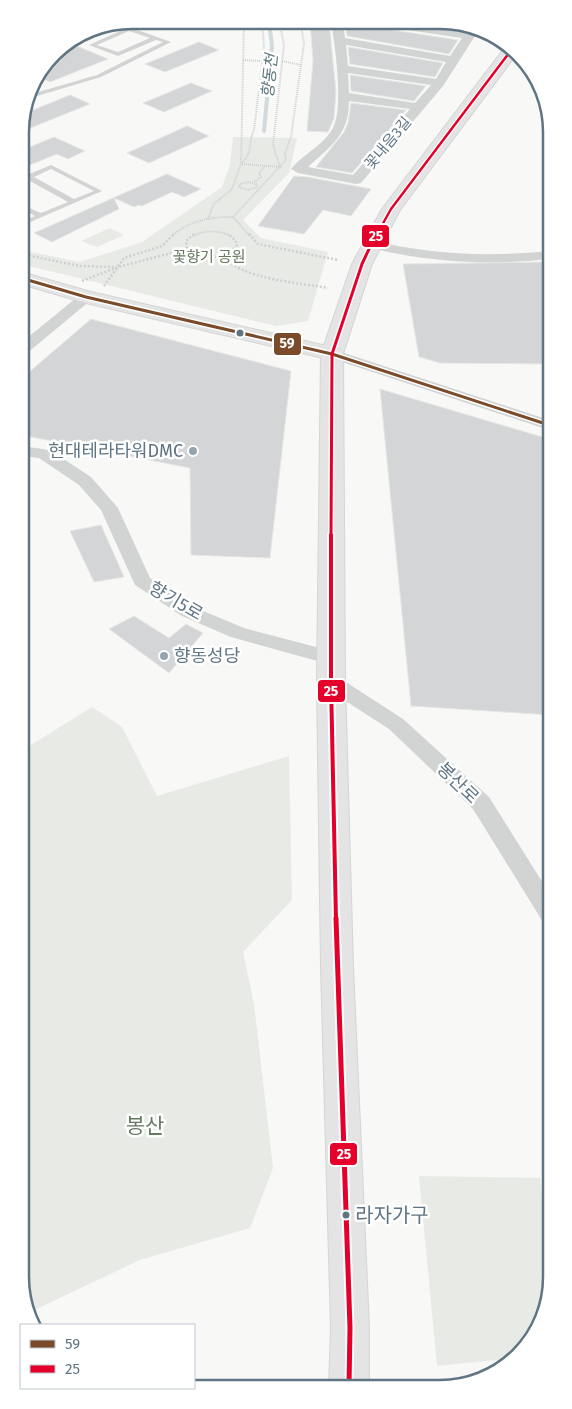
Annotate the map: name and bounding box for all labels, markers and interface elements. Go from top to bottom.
water label: 향동천 [258,51,281,99]
street label: 꽃내음3길 [361,113,415,173]
line badge: 25 [361,224,390,248]
text: 25 [369,228,384,245]
park label: 꽃향기 공원 [173,248,245,266]
unlabelled marker [235,328,245,338]
line badge: 59 [273,332,302,356]
text: 59 [279,335,295,352]
place label: 현대테라타워DMC [48,440,183,462]
marker: 현대테라타워DMC [187,445,199,457]
street label: 향기5로 [145,577,207,625]
place label: 향동성당 [174,645,240,667]
marker: 향동성당 [158,650,170,662]
line badge: 25 [317,679,346,703]
text: 25 [324,683,339,700]
street label: 봉산로 [432,758,484,808]
park label: 봉산 [126,1113,164,1139]
line badge: 25 [329,1142,358,1166]
text: 25 [337,1146,352,1163]
place label: 라자가구 [355,1203,429,1227]
marker: 라자가구 [341,1210,351,1220]
legend [20,1324,195,1389]
text: 59 [65,1335,80,1353]
text: 25 [65,1360,80,1378]

